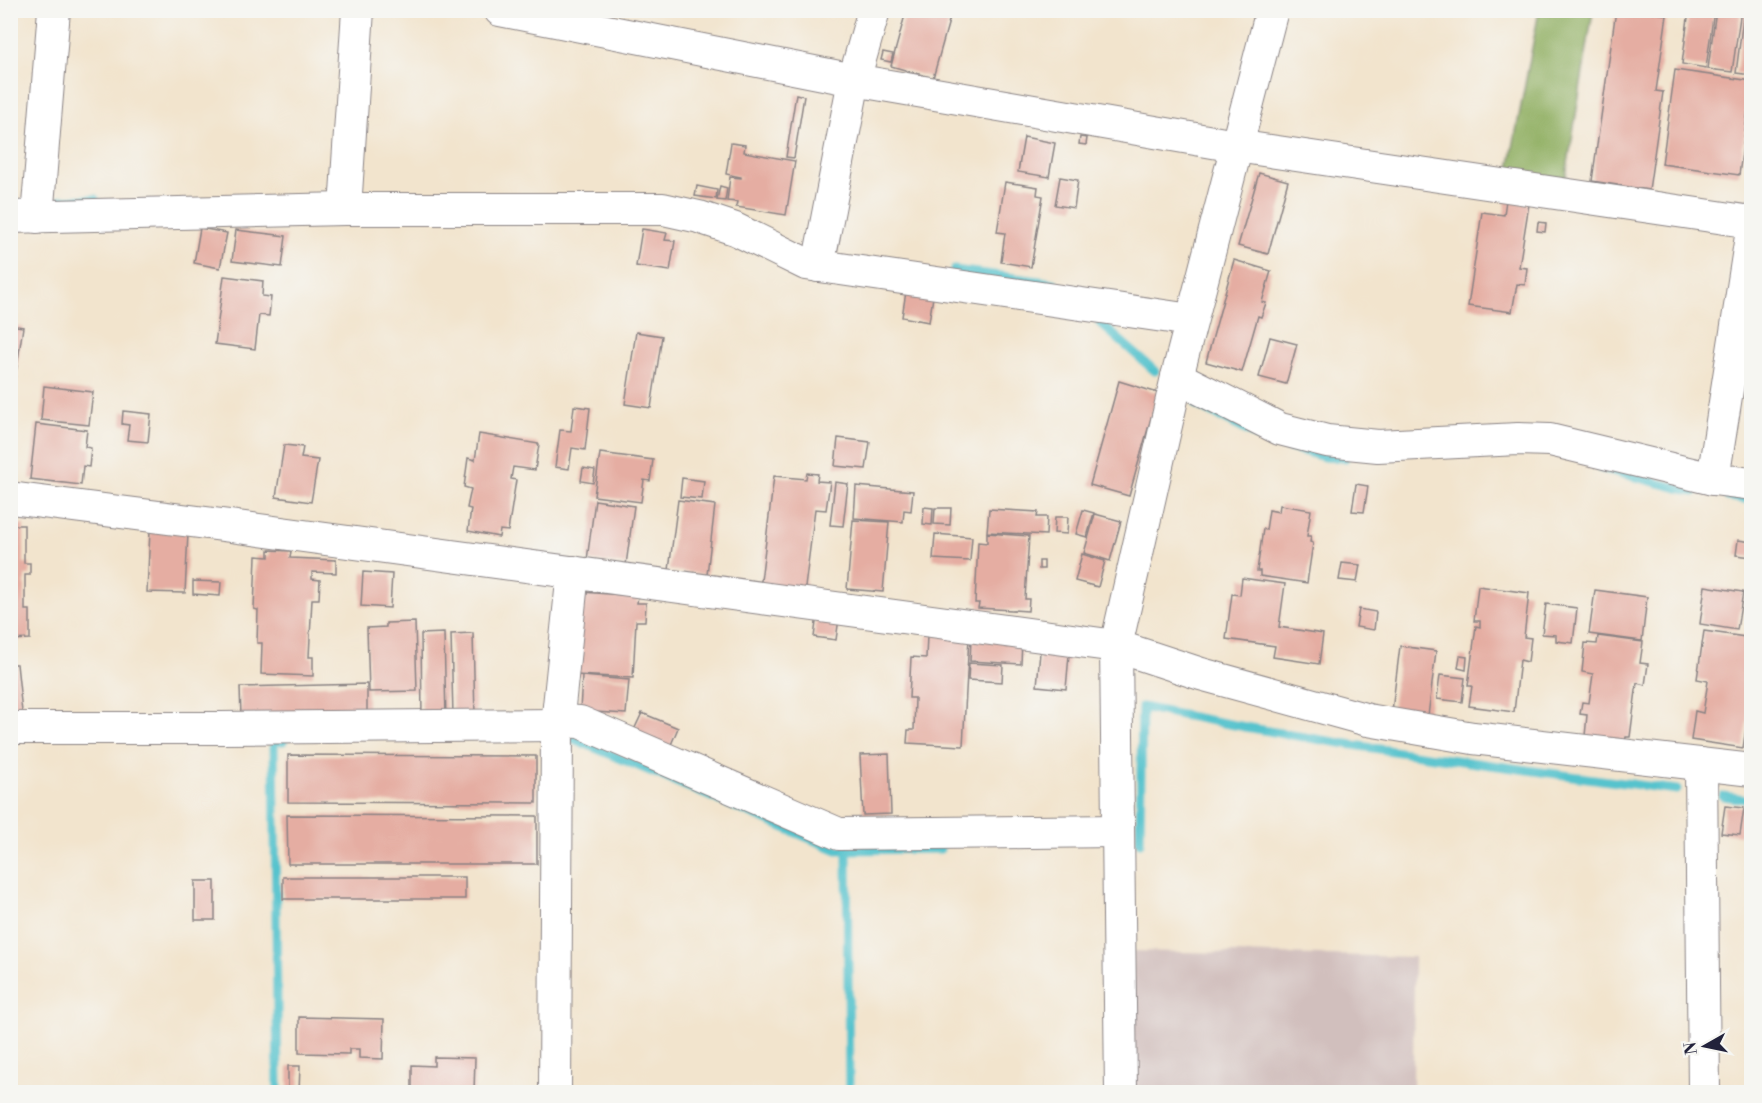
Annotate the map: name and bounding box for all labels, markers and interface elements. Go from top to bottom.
north arrow [1675,1016,1735,1076]
text: N [1680,1040,1702,1056]

